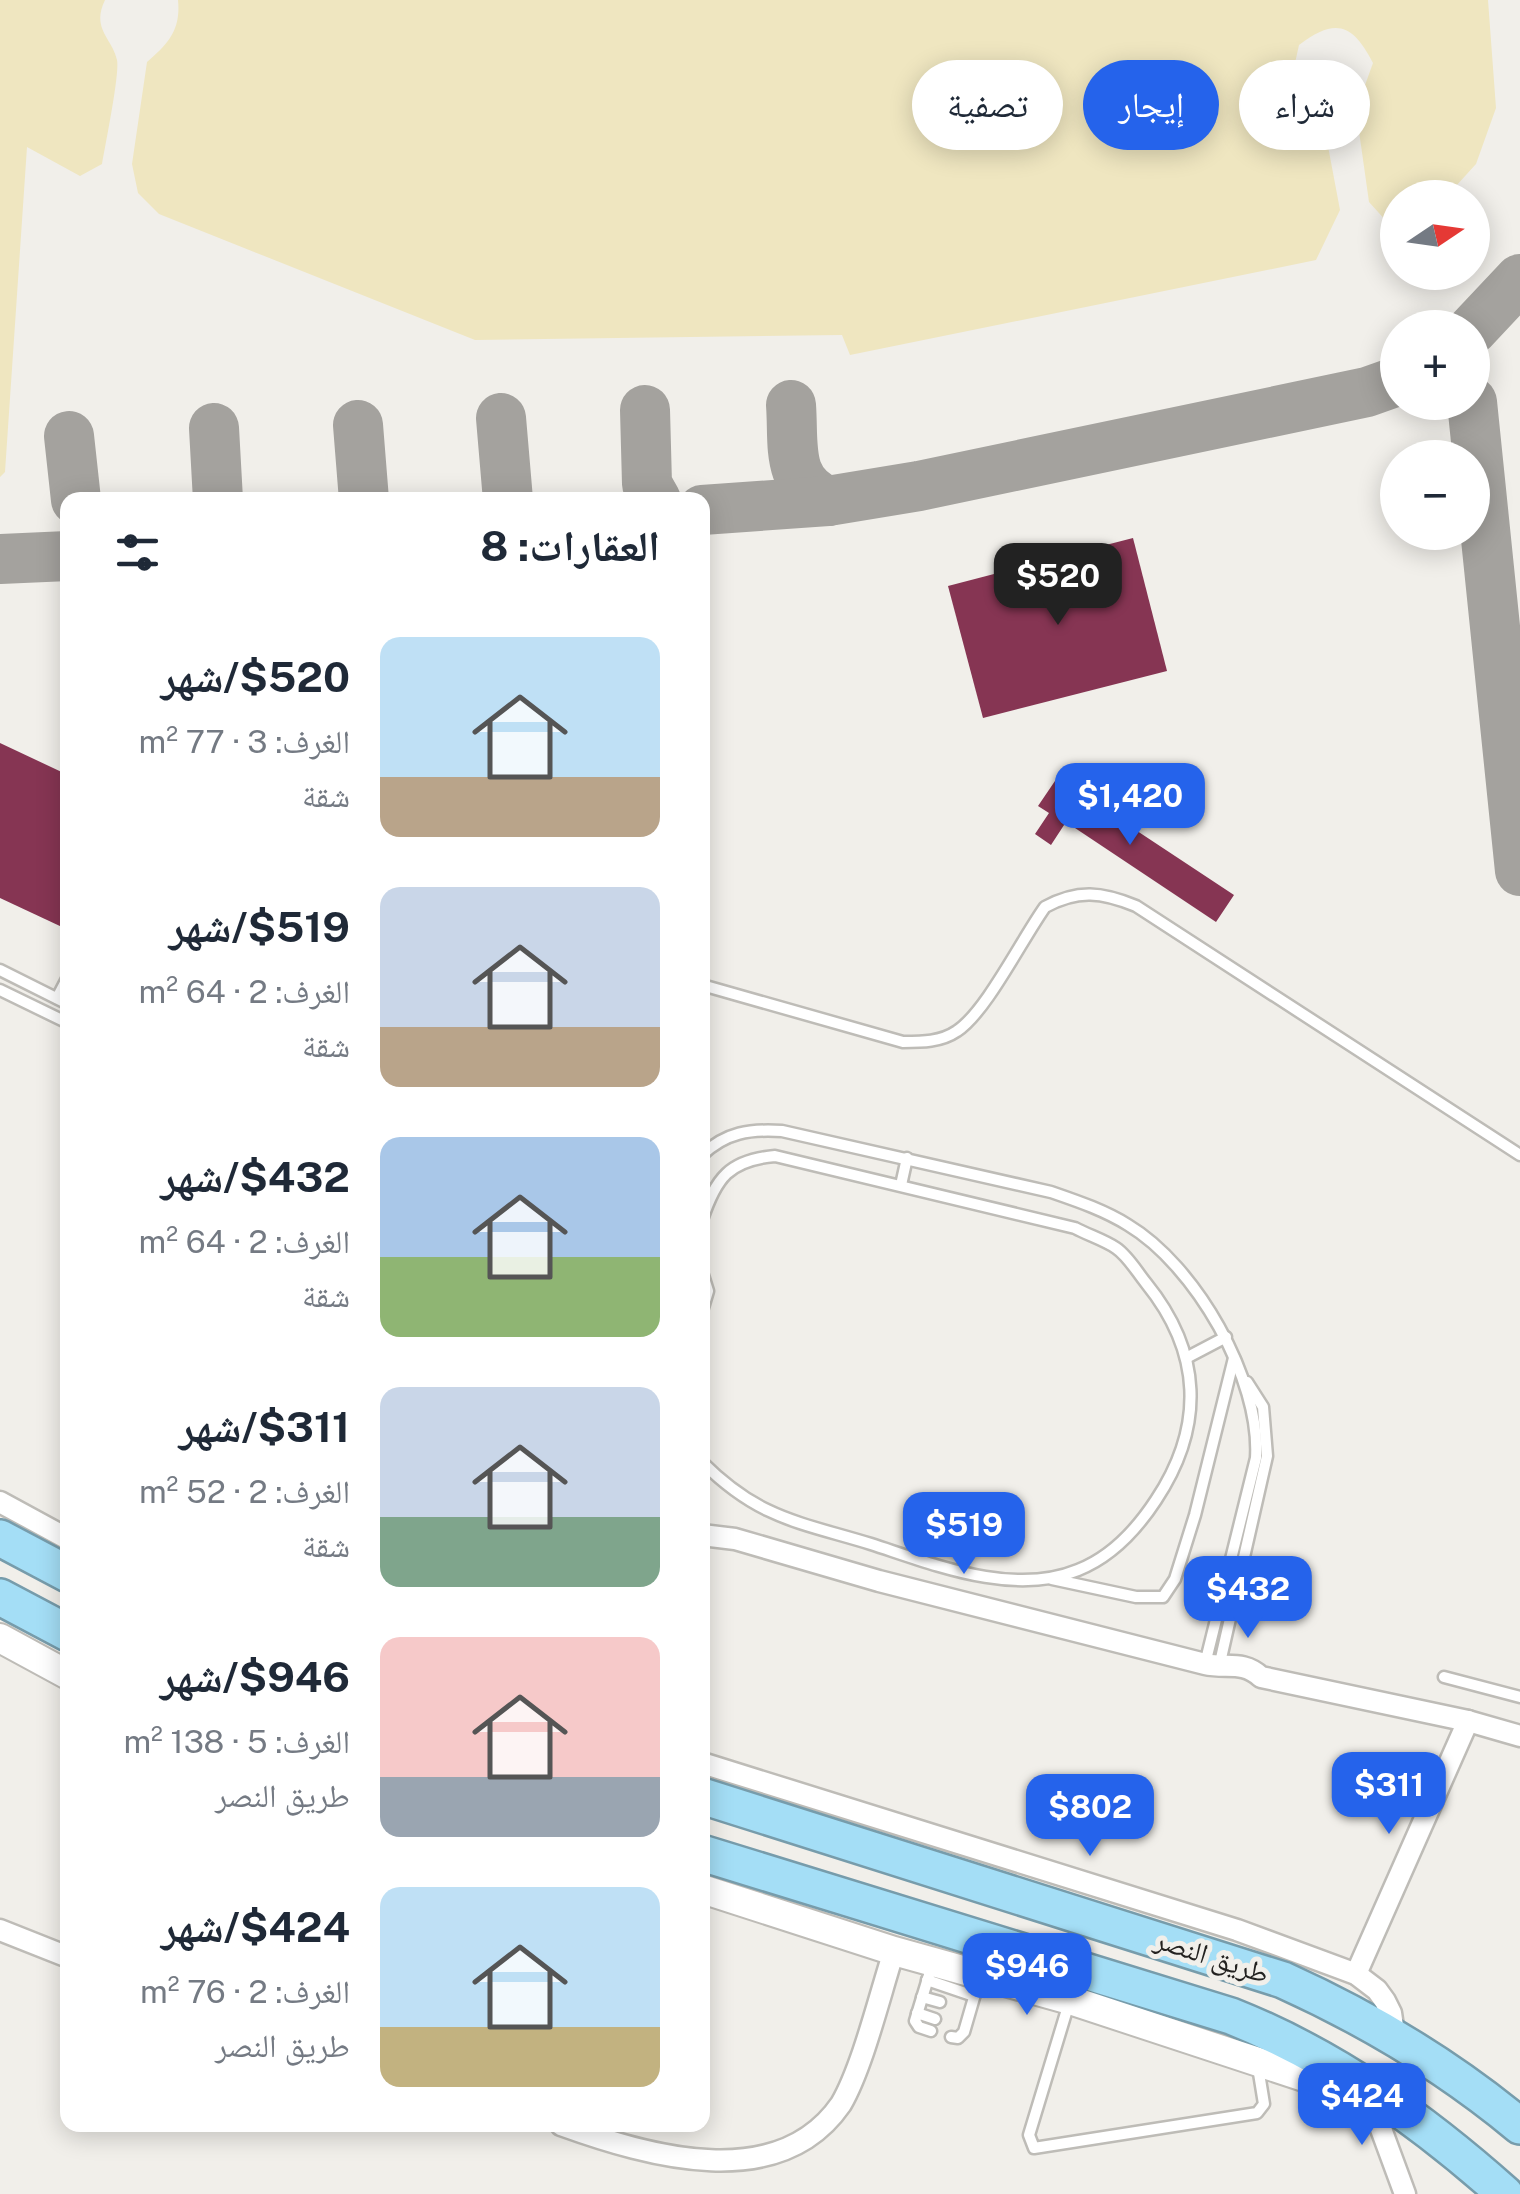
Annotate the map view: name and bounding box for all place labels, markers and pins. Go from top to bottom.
pin: $520 [999,543,1117,628]
pin: $1,420 [1049,763,1211,848]
pin: $519 [905,1492,1023,1577]
pin: $432 [1189,1556,1307,1641]
pin: $311 [1330,1752,1448,1837]
pin: $802 [1031,1774,1149,1859]
pin: $946 [968,1933,1086,2018]
pin: $424 [1303,2063,1421,2148]

